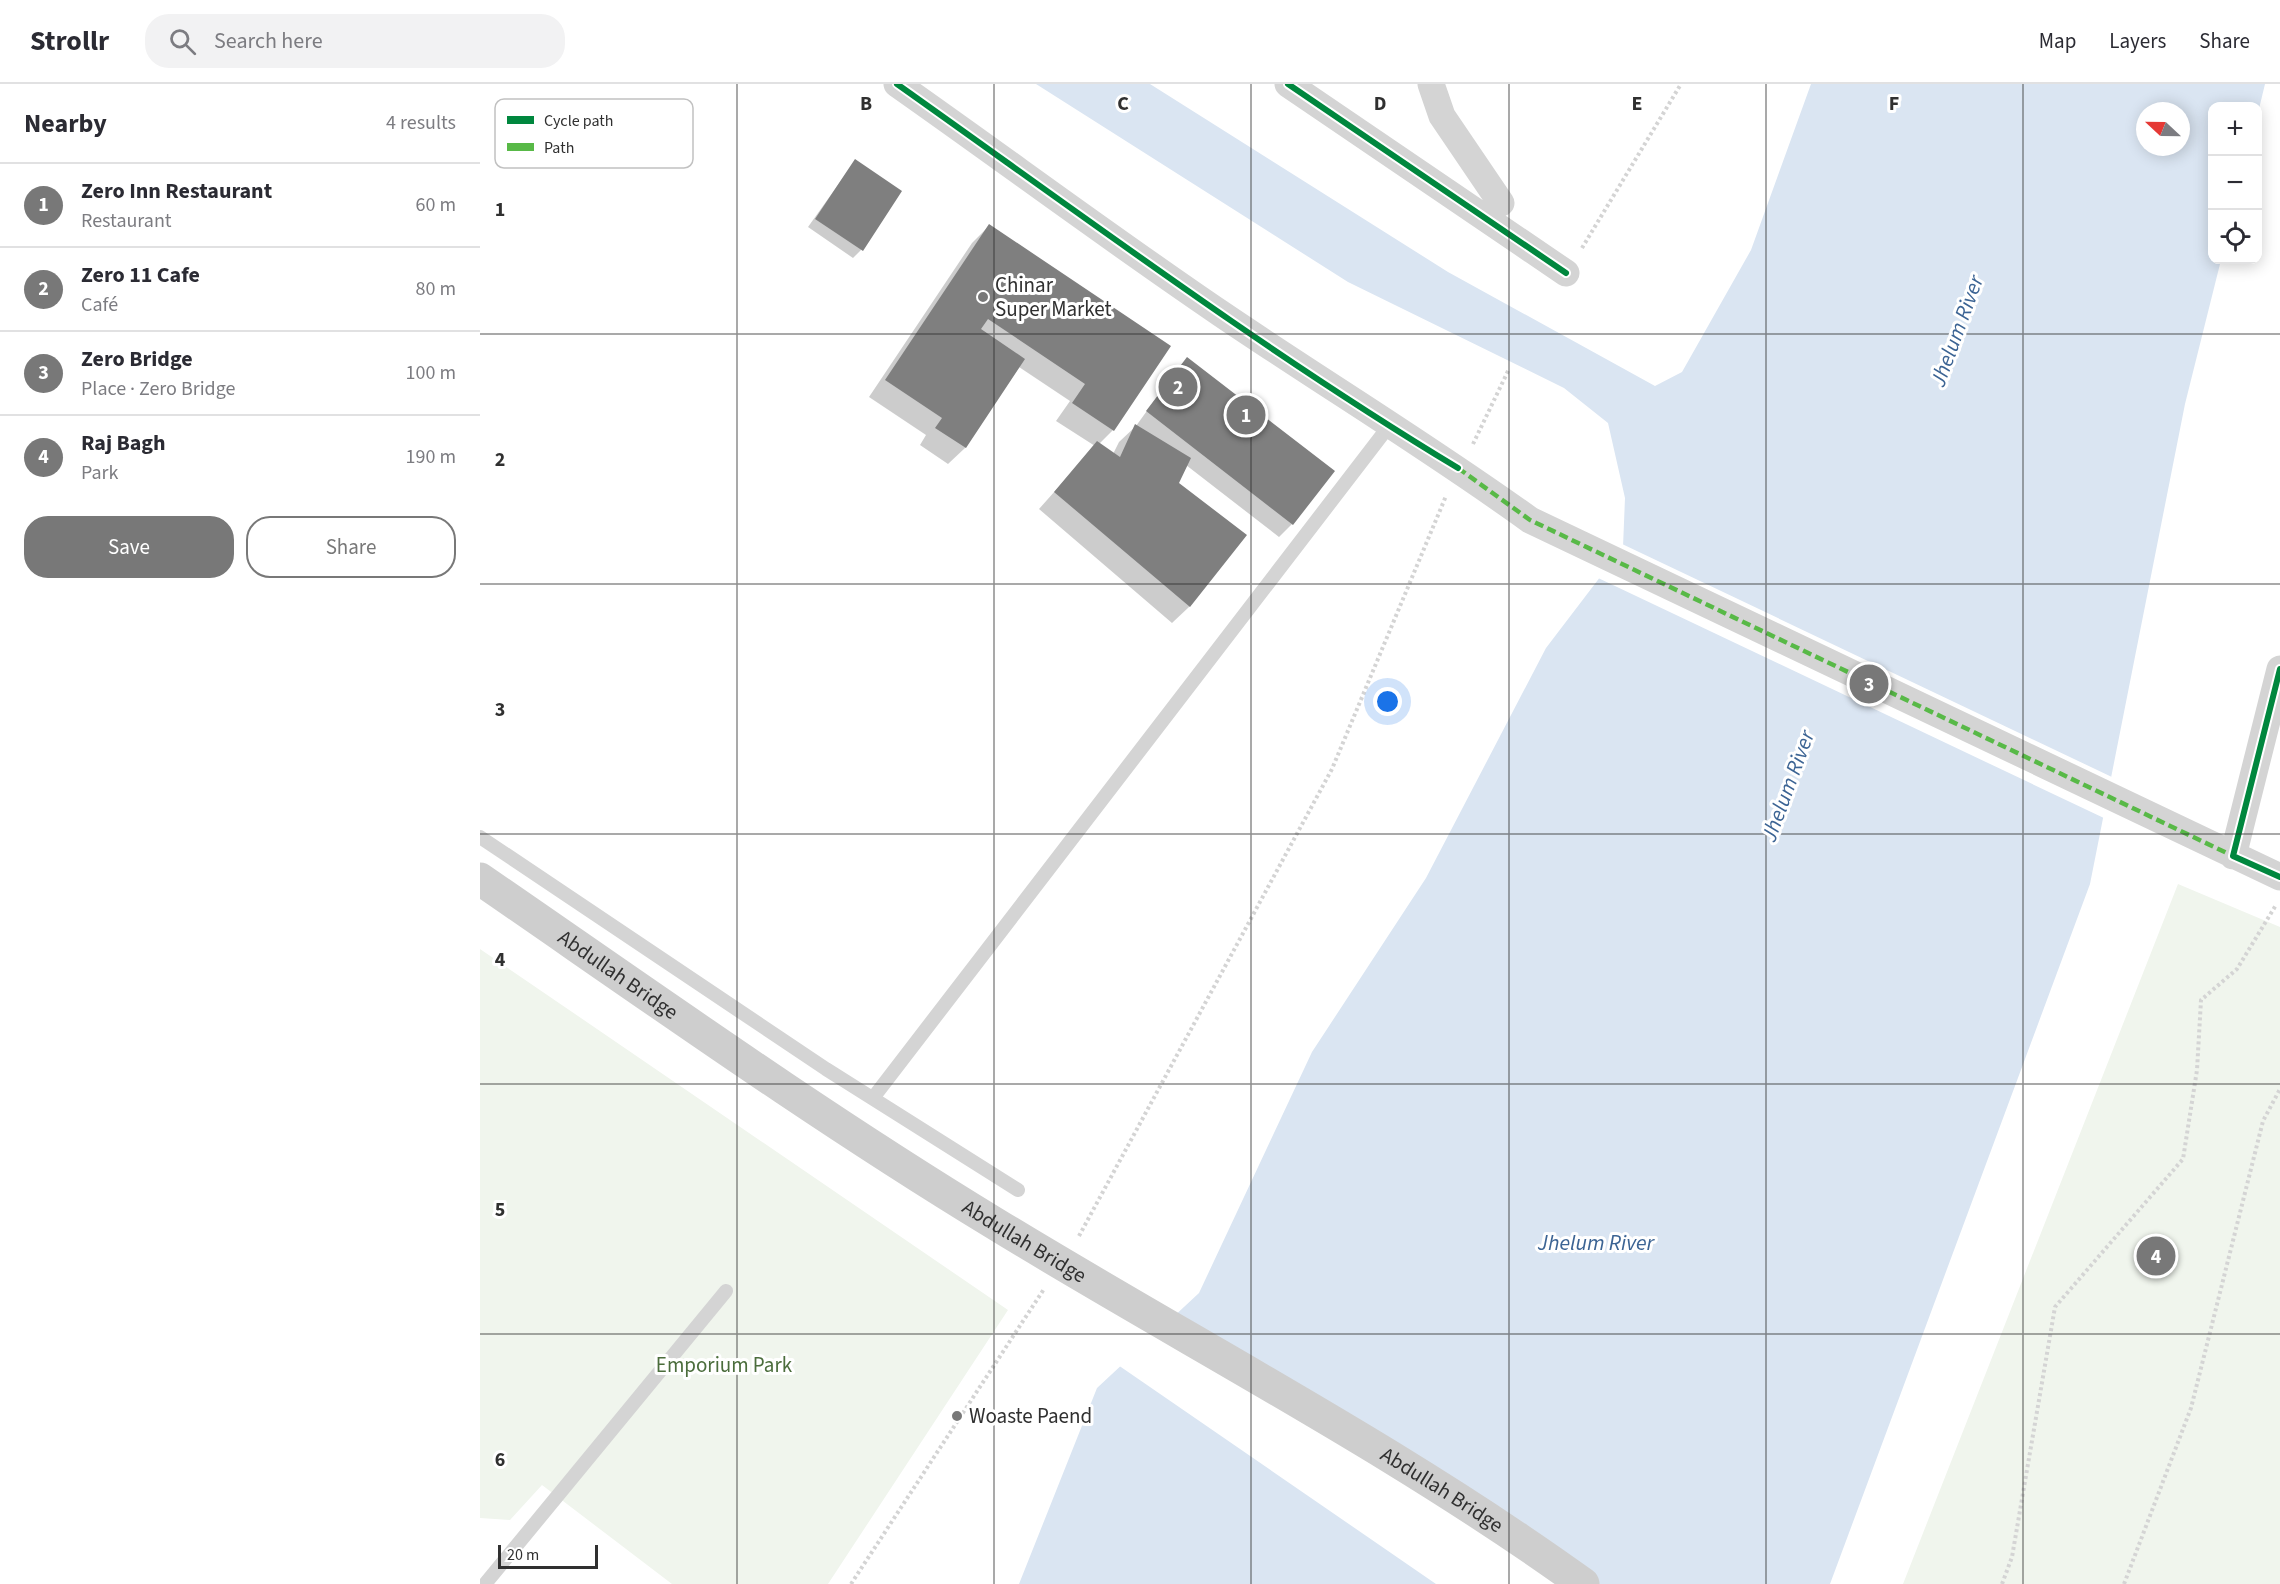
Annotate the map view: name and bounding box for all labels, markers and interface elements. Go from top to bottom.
search box [145,14,565,68]
text: Strollr [30,21,109,61]
icon: search [166,25,199,58]
text: Search here [214,25,323,57]
text: Map [2039,26,2076,56]
text: Layers [2109,26,2166,56]
text: Share [2199,26,2250,56]
text: B [860,90,872,118]
text: C [1117,90,1129,118]
text: D [1374,90,1386,118]
text: E [1632,90,1642,118]
text: F [1889,90,1899,118]
legend [495,99,693,168]
north arrow [2136,102,2190,156]
map controls [2208,102,2262,264]
button: + [2208,102,2262,156]
text: Nearby [24,105,107,142]
text: 4 results [386,109,456,137]
text: Cycle path [544,110,613,132]
text: Path [544,137,574,159]
button: − [2208,156,2262,210]
text: Zero Inn Restaurant [81,175,272,207]
text: 1 [38,191,49,219]
text: 60 m [416,191,456,219]
text: 1 [495,196,505,224]
text: Restaurant [81,207,172,235]
button: locate [2208,210,2262,264]
text: Zero 11 Cafe [81,259,200,291]
place label: Chinar Super Market [995,270,1112,324]
water label: Jhelum River [1922,270,1992,392]
text: 2 [38,275,49,303]
text: 80 m [416,275,456,303]
marker: Chinar Super Market [976,290,990,304]
text: Café [81,291,118,319]
text: Zero Bridge [81,343,193,375]
text: 3 [38,359,49,387]
text: 100 m [406,359,456,387]
pin: 2 [1158,364,1198,410]
text: Place · Zero Bridge [81,375,235,403]
pin: 1 [1226,392,1266,438]
text: Raj Bagh [81,427,166,459]
text: 4 [38,443,49,471]
text: 190 m [406,443,456,471]
text: 2 [495,446,505,474]
text: Park [81,459,118,487]
button: Save [24,516,234,578]
button: Share [246,516,456,578]
pin: 3 [1850,662,1888,706]
your location [1373,687,1402,716]
text: 3 [495,696,505,724]
water label: Jhelum River [1753,725,1823,847]
street label: Abdullah Bridge [552,922,684,1027]
text: 4 [495,946,506,974]
street label: Abdullah Bridge [957,1192,1092,1290]
text: 5 [495,1196,505,1224]
water label: Jhelum River [1537,1227,1656,1259]
pin: 4 [2136,1234,2176,1278]
park label: Emporium Park [656,1350,793,1380]
place label: Woaste Paend [969,1401,1092,1431]
marker: Woaste Paend [950,1409,964,1423]
street label: Abdullah Bridge [1375,1439,1509,1540]
text: 6 [495,1446,505,1474]
scale bar [498,1542,598,1570]
text: 20 m [507,1544,539,1566]

